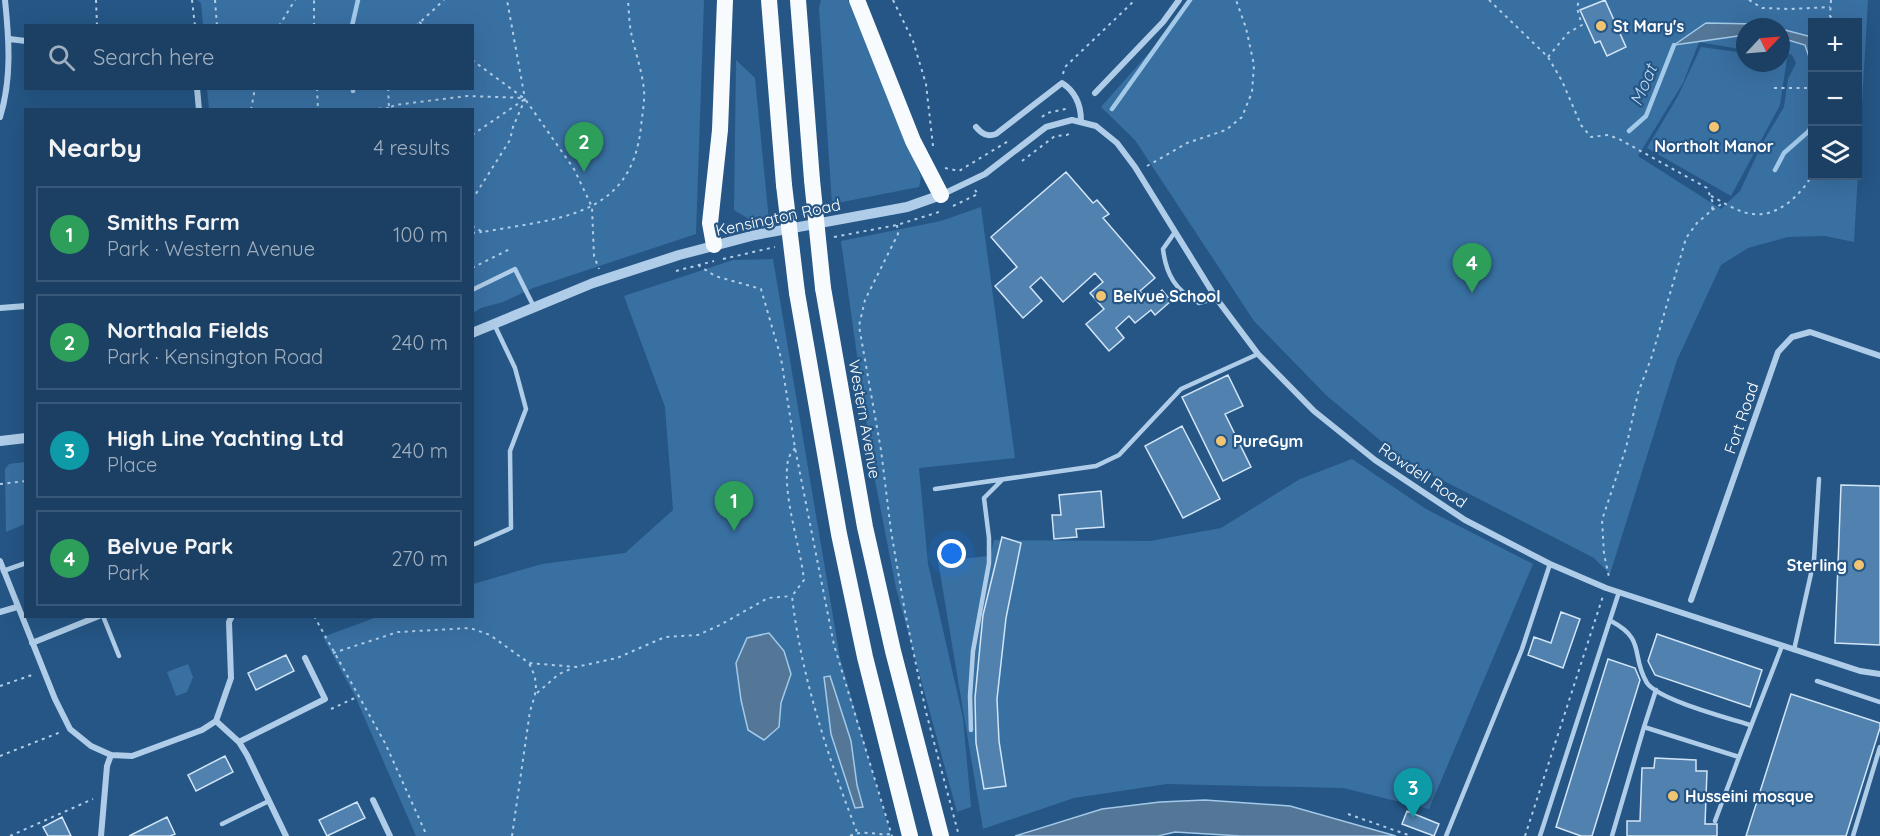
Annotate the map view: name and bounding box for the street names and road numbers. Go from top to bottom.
street label: Kensington Road [714,194,842,240]
street label: Western Avenue [845,358,885,480]
street label: Fort Road [1719,380,1763,456]
street label: Rowdell Road [1375,438,1471,512]

